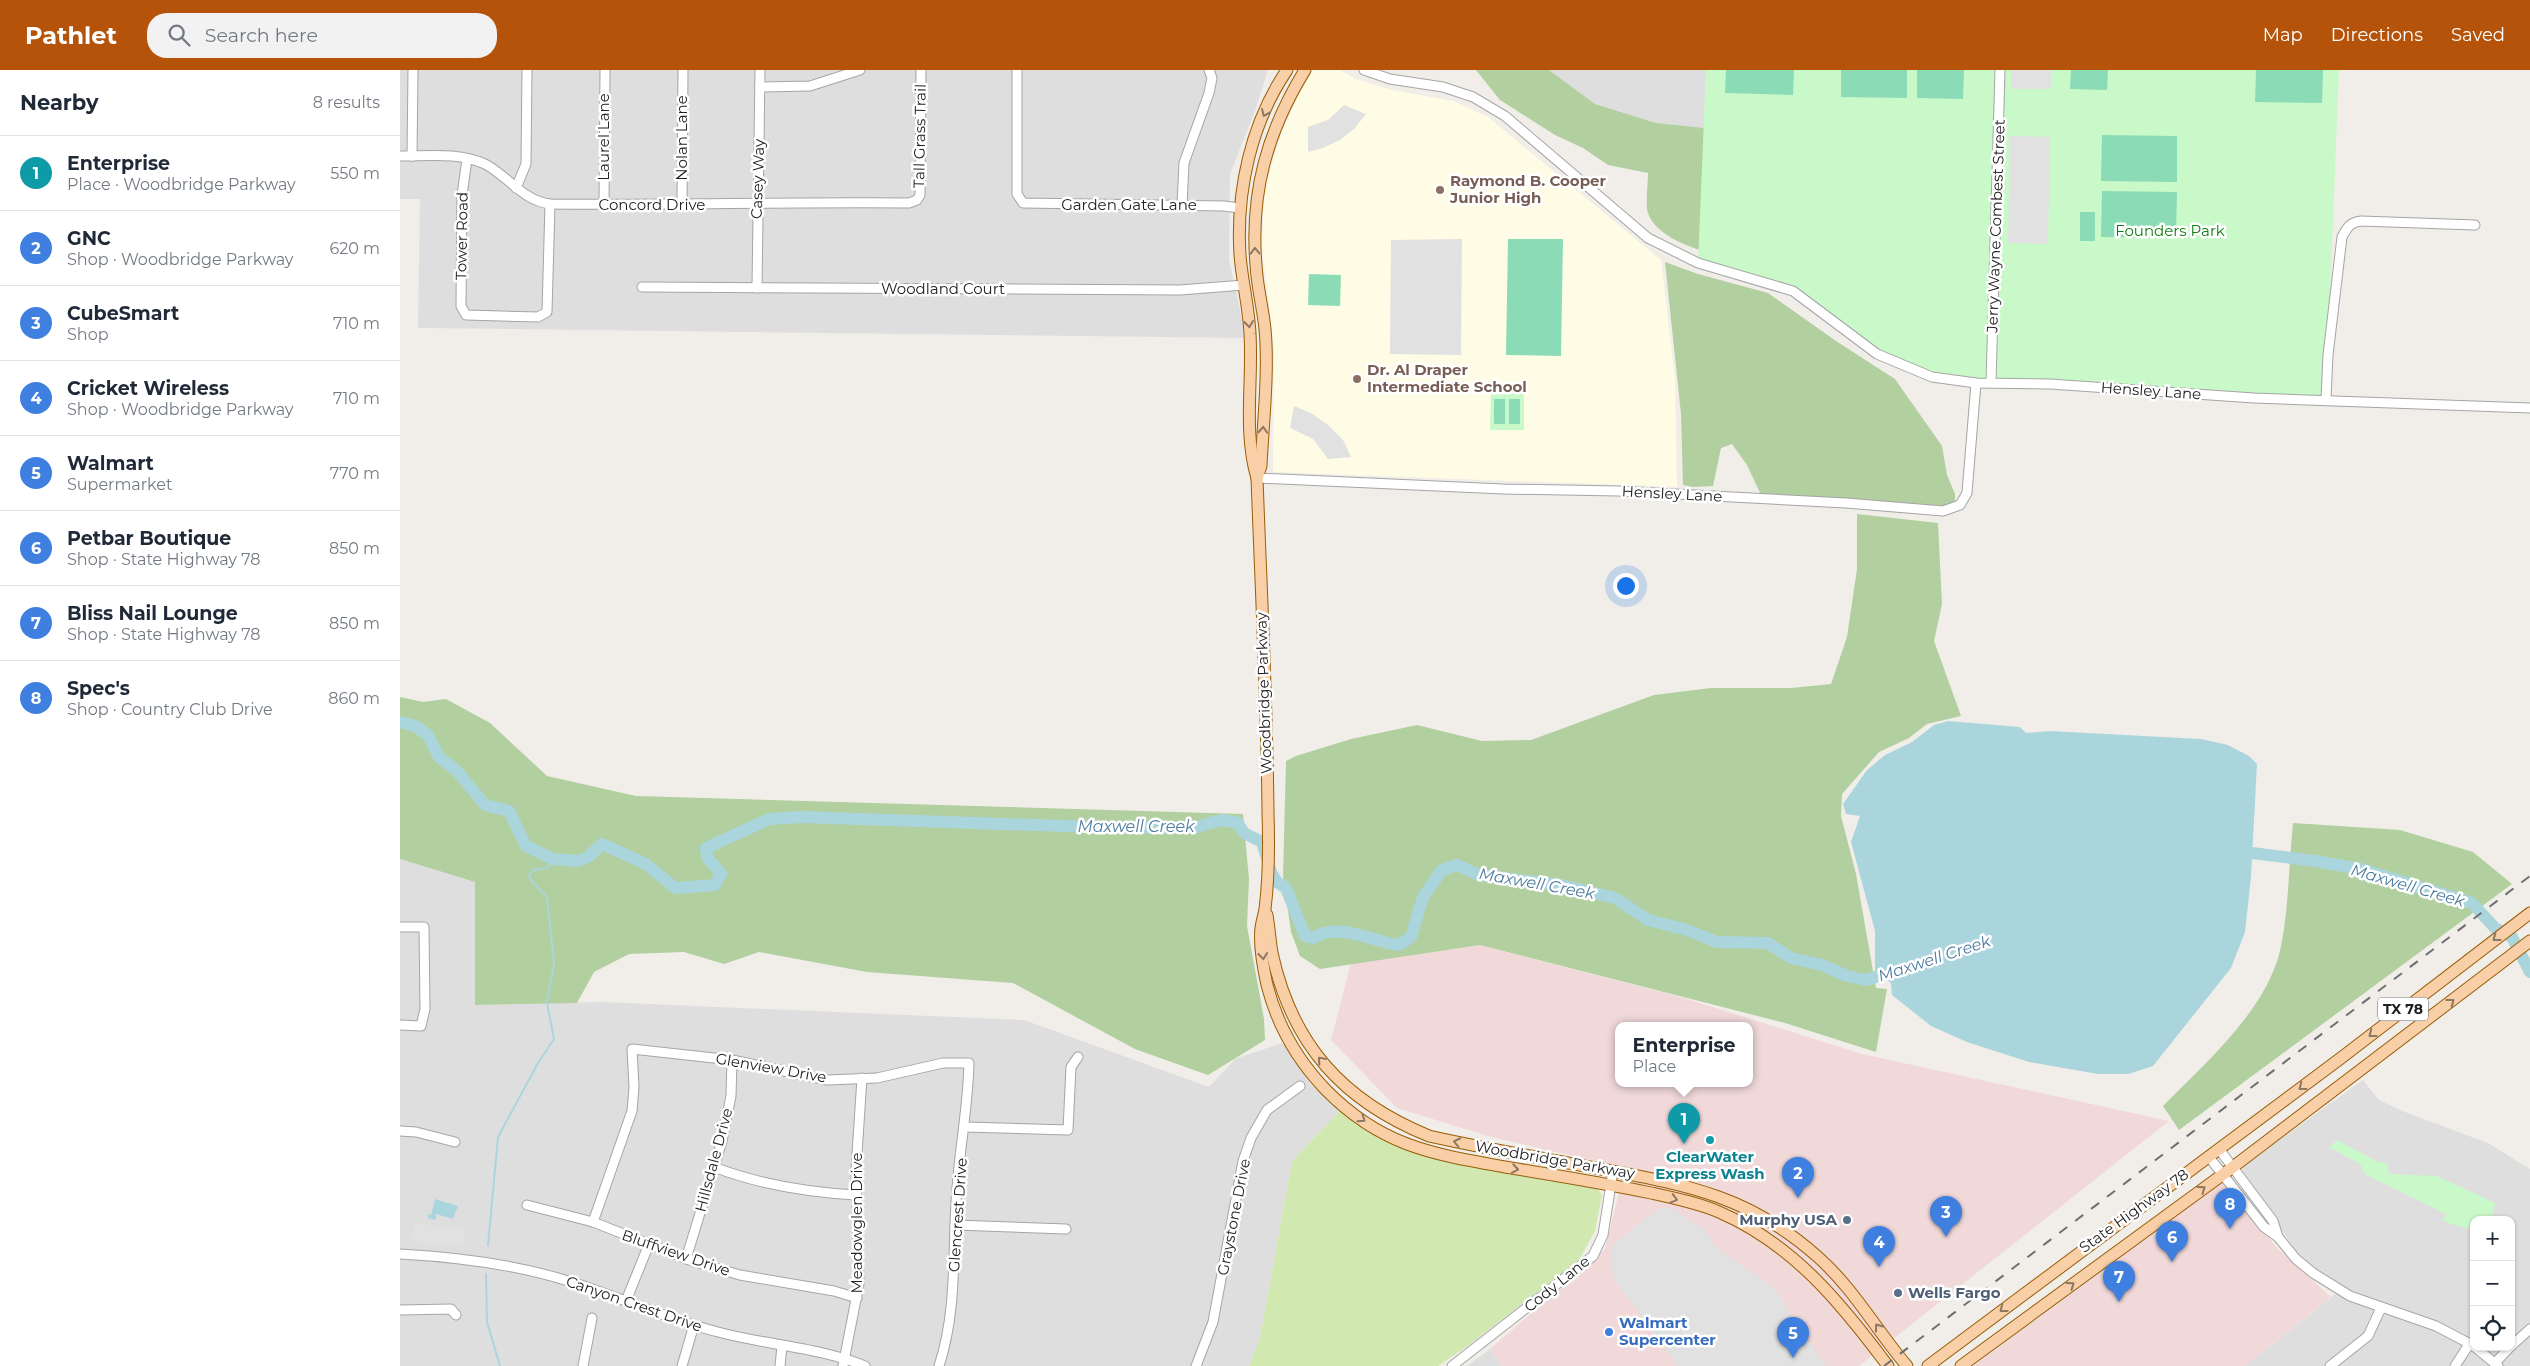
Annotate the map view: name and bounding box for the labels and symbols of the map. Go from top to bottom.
street label: Tall Grass Trail [909,84,930,188]
street label: Laurel Lane [594,93,613,181]
street label: Nolan Lane [672,95,691,181]
one-way arrow [1260,108,1271,117]
street label: Jerry Wayne Combest Street [1982,119,2009,334]
street label: Casey Way [747,138,768,219]
place label: Raymond B. Cooper Junior High [1449,171,1606,207]
marker: Raymond B. Cooper Junior High [1434,184,1446,196]
street label: Tower Road [451,192,472,280]
street label: Concord Drive [599,195,705,214]
street label: Garden Gate Lane [1061,195,1197,214]
park label: Founders Park [2115,221,2225,240]
one-way arrow [1250,247,1260,254]
street label: Woodland Court [881,279,1005,298]
one-way arrow [1243,320,1254,328]
place label: Dr. Al Draper Intermediate School [1367,360,1527,396]
marker: Dr. Al Draper Intermediate School [1351,373,1363,385]
street label: Hensley Lane [2100,378,2202,403]
one-way arrow [1258,426,1268,434]
street label: Hensley Lane [1621,481,1723,506]
your location [1613,573,1639,599]
street label: Woodbridge Parkway [1251,611,1276,774]
water label: Maxwell Creek [1077,817,1196,836]
water label: Maxwell Creek [2349,860,2468,911]
water label: Maxwell Creek [1478,864,1598,903]
water label: Maxwell Creek [1875,931,1994,986]
one-way arrow [2492,932,2502,941]
one-way arrow [1257,953,1268,961]
road number: TX 78 [2378,998,2428,1021]
one-way arrow [2445,999,2454,1007]
one-way arrow [2368,1028,2378,1037]
street label: Glenview Drive [714,1048,828,1087]
one-way arrow [1318,1057,1327,1066]
one-way arrow [2298,1081,2308,1090]
pin: 1 [1668,1103,1700,1144]
street label: Hillsdale Drive [690,1106,737,1214]
one-way arrow [1357,1113,1366,1123]
marker: ClearWater Express Wash [1704,1134,1716,1146]
street label: Woodbridge Parkway [1474,1136,1637,1183]
one-way arrow [1452,1138,1461,1148]
place label: ClearWater Express Wash [1655,1147,1765,1183]
street label: Meadowglen Drive [847,1152,866,1294]
street label: Glencrest Drive [944,1157,971,1273]
street label: Graystone Drive [1213,1157,1254,1277]
pin: 2 [1782,1157,1814,1198]
one-way arrow [1510,1163,1519,1173]
street label: State Highway 78 [2075,1164,2192,1257]
one-way arrow [2196,1187,2205,1195]
pin: 8 [2214,1188,2246,1229]
one-way arrow [1670,1193,1679,1204]
pin: 3 [1930,1196,1962,1237]
place label: Murphy USA [1739,1210,1838,1229]
marker: Murphy USA [1841,1214,1853,1226]
pin: 6 [2156,1221,2188,1262]
street label: Bluffview Drive [620,1225,733,1280]
pin: 4 [1863,1226,1895,1267]
street label: Cody Lane [1520,1251,1593,1316]
pin: 7 [2103,1261,2135,1302]
street label: Canyon Crest Drive [564,1271,705,1336]
place label: Wells Fargo [1908,1283,2001,1302]
one-way arrow [2065,1283,2074,1291]
marker: Wells Fargo [1892,1287,1904,1299]
one-way arrow [2000,1304,2009,1312]
place label: Walmart Supercenter [1619,1313,1716,1349]
pin: 5 [1777,1317,1809,1358]
one-way arrow [1875,1324,1883,1333]
marker: Walmart Supercenter [1603,1326,1615,1338]

